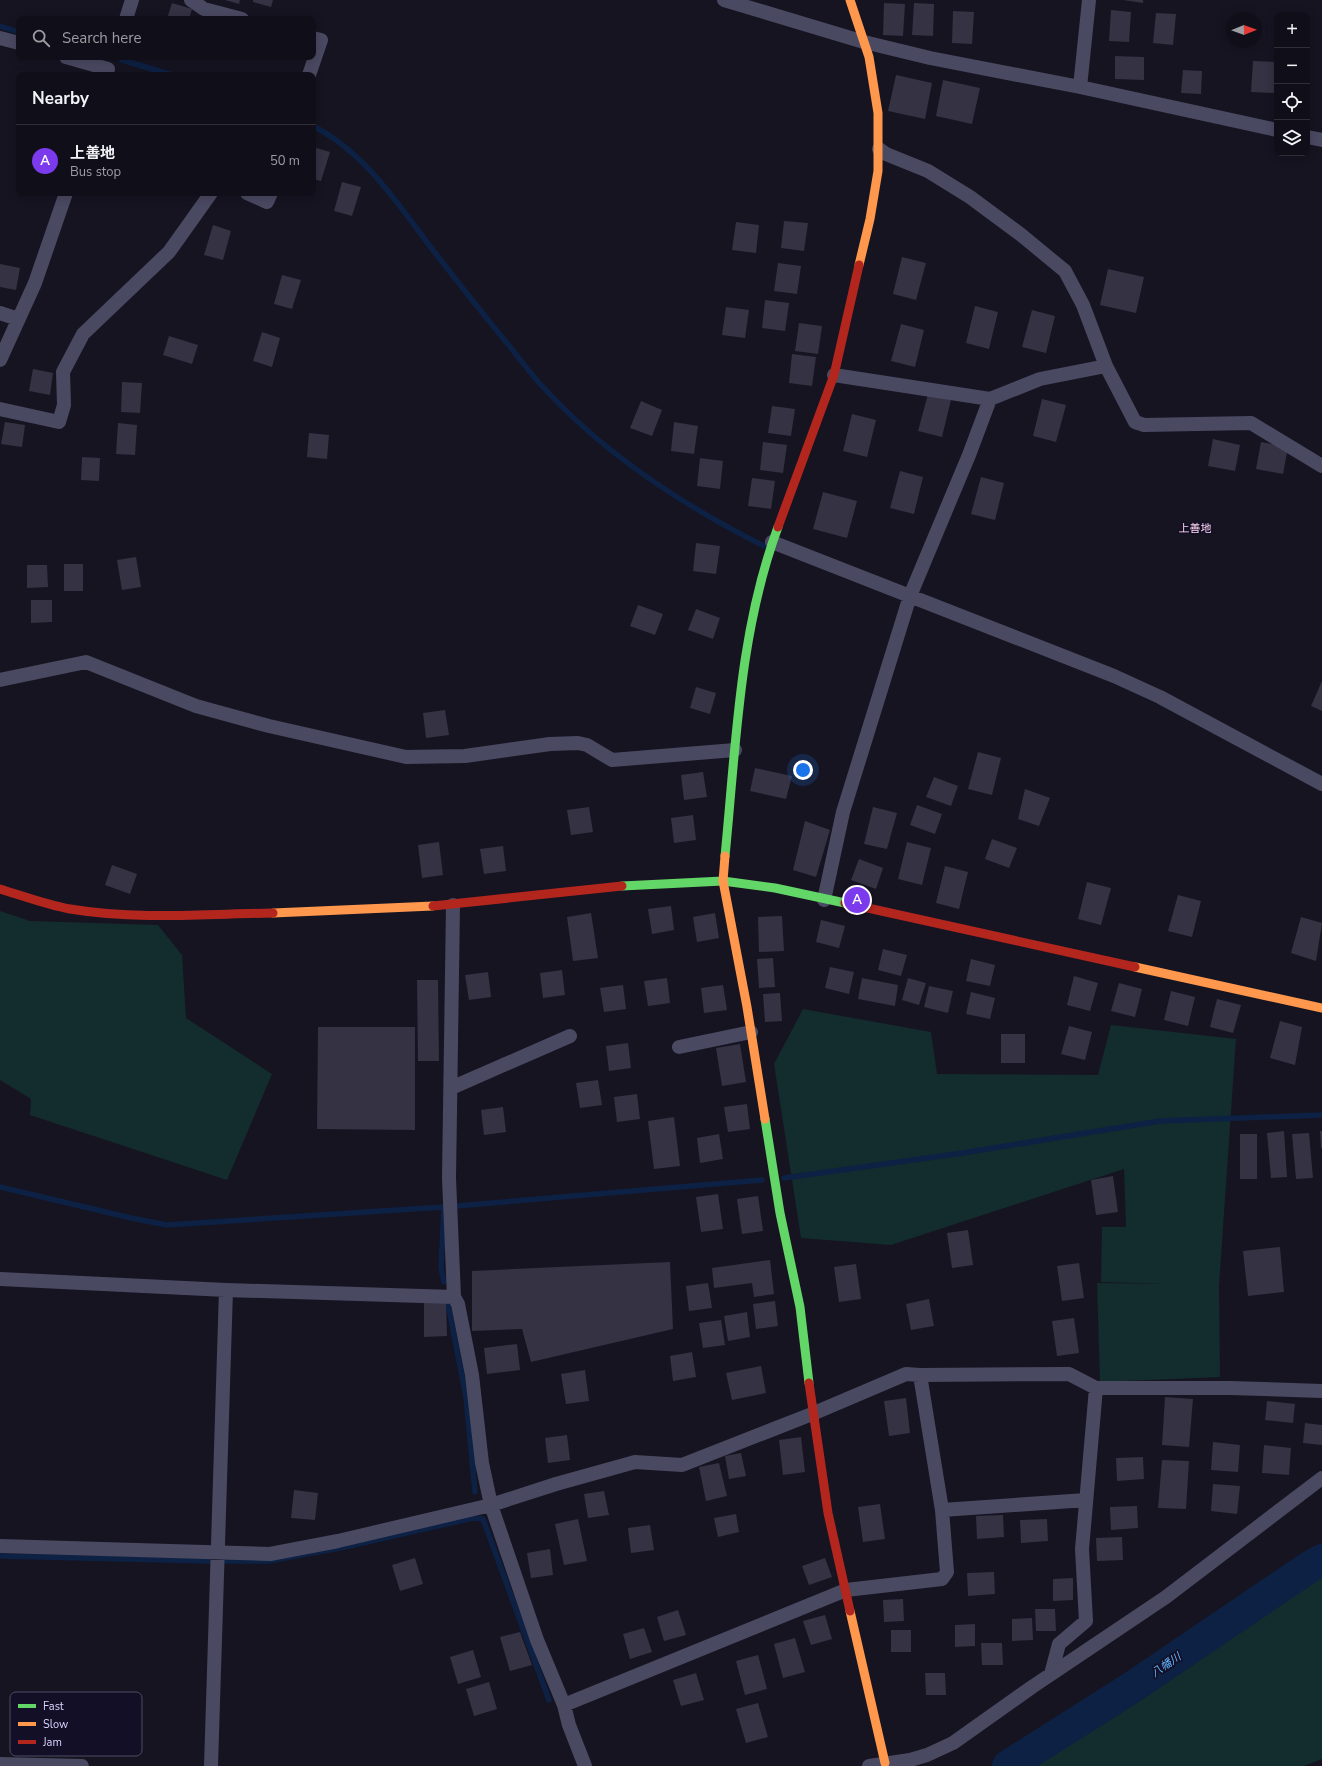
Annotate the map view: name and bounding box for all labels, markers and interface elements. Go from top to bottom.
north arrow [1226,12,1262,48]
map controls [1274,12,1310,156]
button: + [1274,12,1310,48]
search box [16,16,316,60]
icon: search [30,27,52,49]
text: Search here [62,28,142,48]
button: − [1274,48,1310,84]
button: locate [1274,84,1310,120]
text: Nearby [32,87,89,110]
button: layers [1274,120,1310,156]
text: 上善地 [70,143,115,163]
text: A [40,152,50,170]
text: 50 m [270,152,300,170]
text: Bus stop [70,163,121,181]
district label: 上善地 [1179,521,1212,536]
your location [793,760,813,780]
pin: A [844,885,870,915]
water label: 八幡川 [1148,1649,1185,1680]
legend [10,1692,142,1756]
text: Fast [43,1699,64,1714]
text: Slow [43,1717,68,1732]
text: Jam [42,1735,62,1750]

